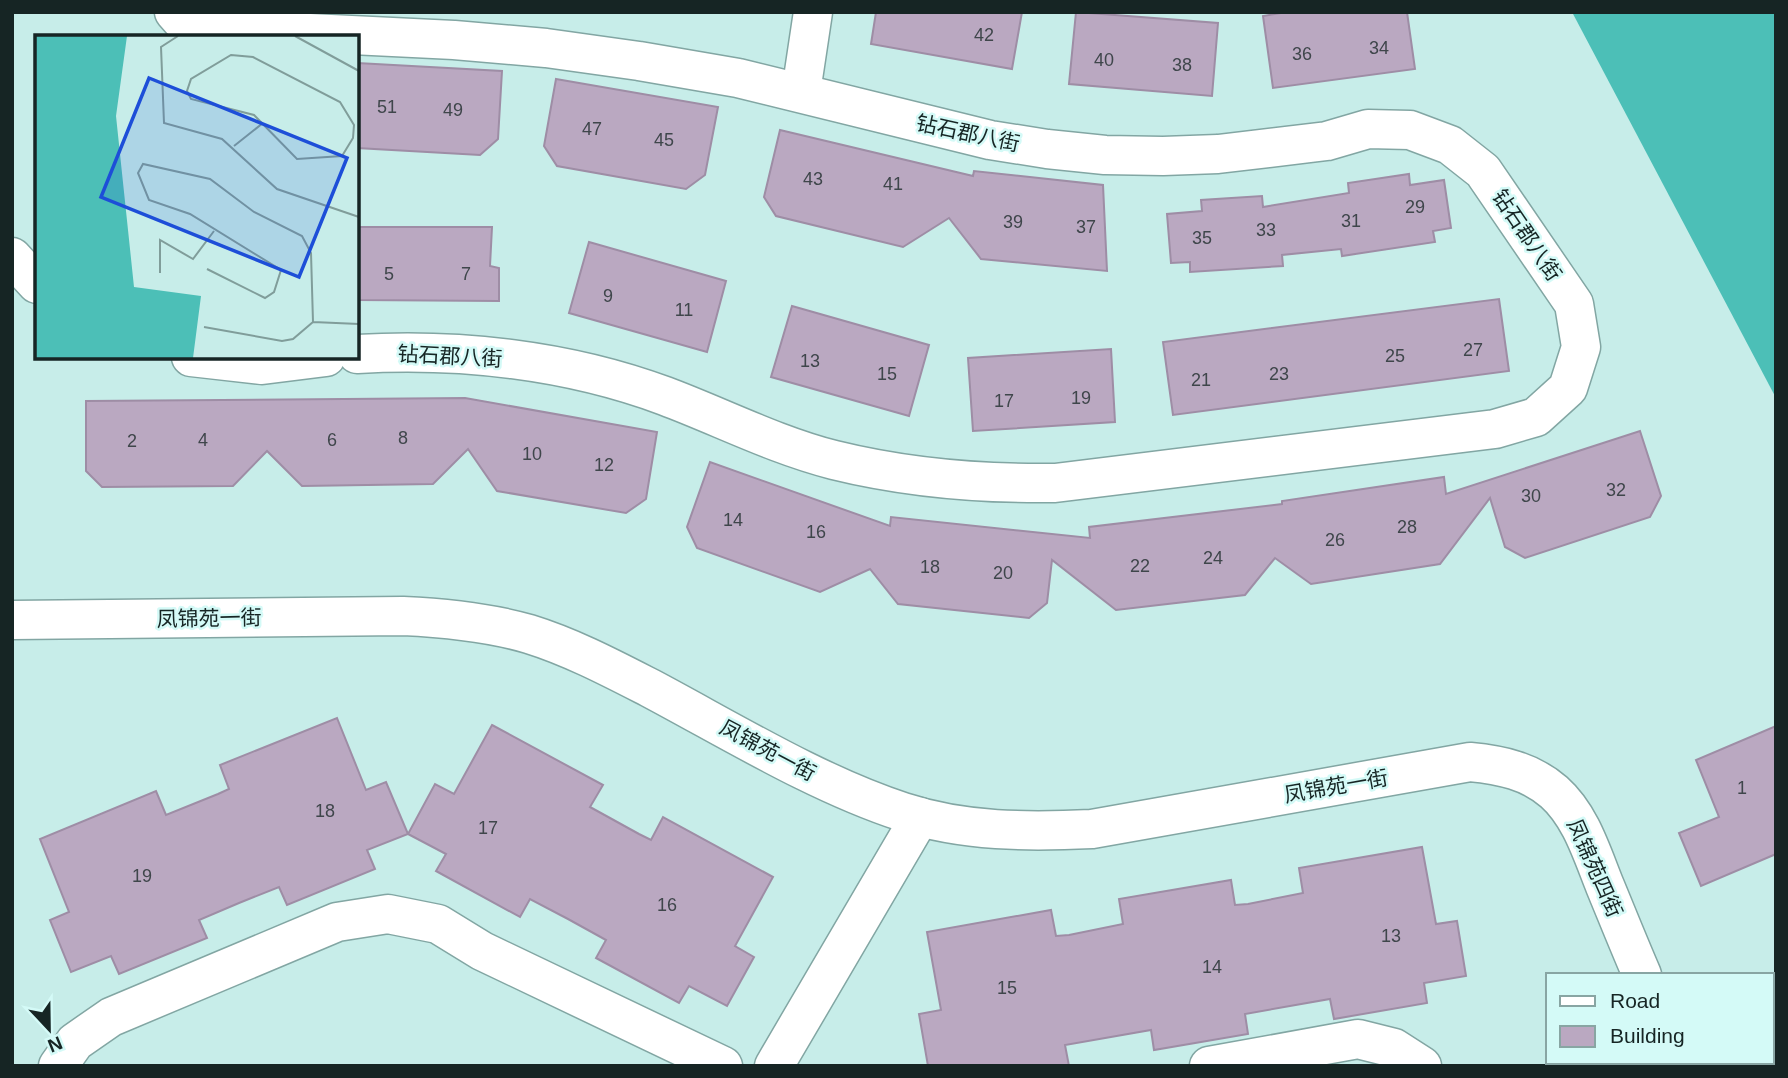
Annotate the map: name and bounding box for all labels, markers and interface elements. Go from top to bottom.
house number: 42 [974,25,994,45]
inset map [35,35,359,359]
house number: 34 [1369,38,1389,58]
house number: 36 [1292,44,1312,64]
house number: 40 [1094,50,1114,70]
house number: 38 [1172,55,1192,75]
house number: 51 [377,97,397,117]
house number: 49 [443,100,463,120]
street label: 钻石郡八街 [914,111,1022,155]
house number: 47 [582,119,602,139]
house number: 45 [654,130,674,150]
house number: 43 [803,169,823,189]
house number: 41 [883,174,903,194]
street label: 钻石郡八街 [1488,185,1566,285]
house number: 29 [1405,197,1425,217]
house number: 31 [1341,211,1361,231]
house number: 39 [1003,212,1023,232]
house number: 37 [1076,217,1096,237]
house number: 33 [1256,220,1276,240]
house number: 35 [1192,228,1212,248]
house number: 5 [384,264,394,284]
house number: 7 [461,264,471,284]
house number: 9 [603,286,613,306]
house number: 11 [675,300,693,320]
house number: 27 [1463,340,1483,360]
street label: 钻石郡八街 [397,342,503,370]
house number: 25 [1385,346,1405,366]
house number: 13 [800,351,820,371]
house number: 15 [877,364,897,384]
house number: 23 [1269,364,1289,384]
house number: 21 [1191,370,1211,390]
house number: 19 [1071,388,1091,408]
house number: 17 [994,391,1014,411]
house number: 8 [398,428,408,448]
house number: 4 [198,430,208,450]
house number: 6 [327,430,337,450]
house number: 2 [127,431,137,451]
house number: 10 [522,444,542,464]
house number: 12 [594,455,614,475]
house number: 32 [1606,480,1626,500]
house number: 30 [1521,486,1541,506]
house number: 14 [723,510,743,530]
house number: 28 [1397,517,1417,537]
house number: 16 [806,522,826,542]
house number: 26 [1325,530,1345,550]
house number: 24 [1203,548,1223,568]
house number: 22 [1130,556,1150,576]
house number: 18 [920,557,940,577]
house number: 20 [993,563,1013,583]
street label: 凤锦苑一街 [156,606,262,630]
street label: 凤锦苑一街 [716,715,820,785]
street label: 凤锦苑一街 [1282,766,1390,806]
house number: 1 [1737,778,1747,798]
house number: 18 [315,801,335,821]
street label: 凤锦苑四街 [1563,815,1627,921]
house number: 17 [478,818,498,838]
house number: 19 [132,866,152,886]
house number: 16 [657,895,677,915]
house number: 13 [1381,926,1401,946]
house number: 14 [1202,957,1222,977]
legend [1546,973,1774,1064]
house number: 15 [997,978,1017,998]
text: Road [1610,989,1660,1012]
north arrow [14,994,84,1064]
text: Building [1610,1024,1685,1047]
text: N [45,1032,65,1057]

